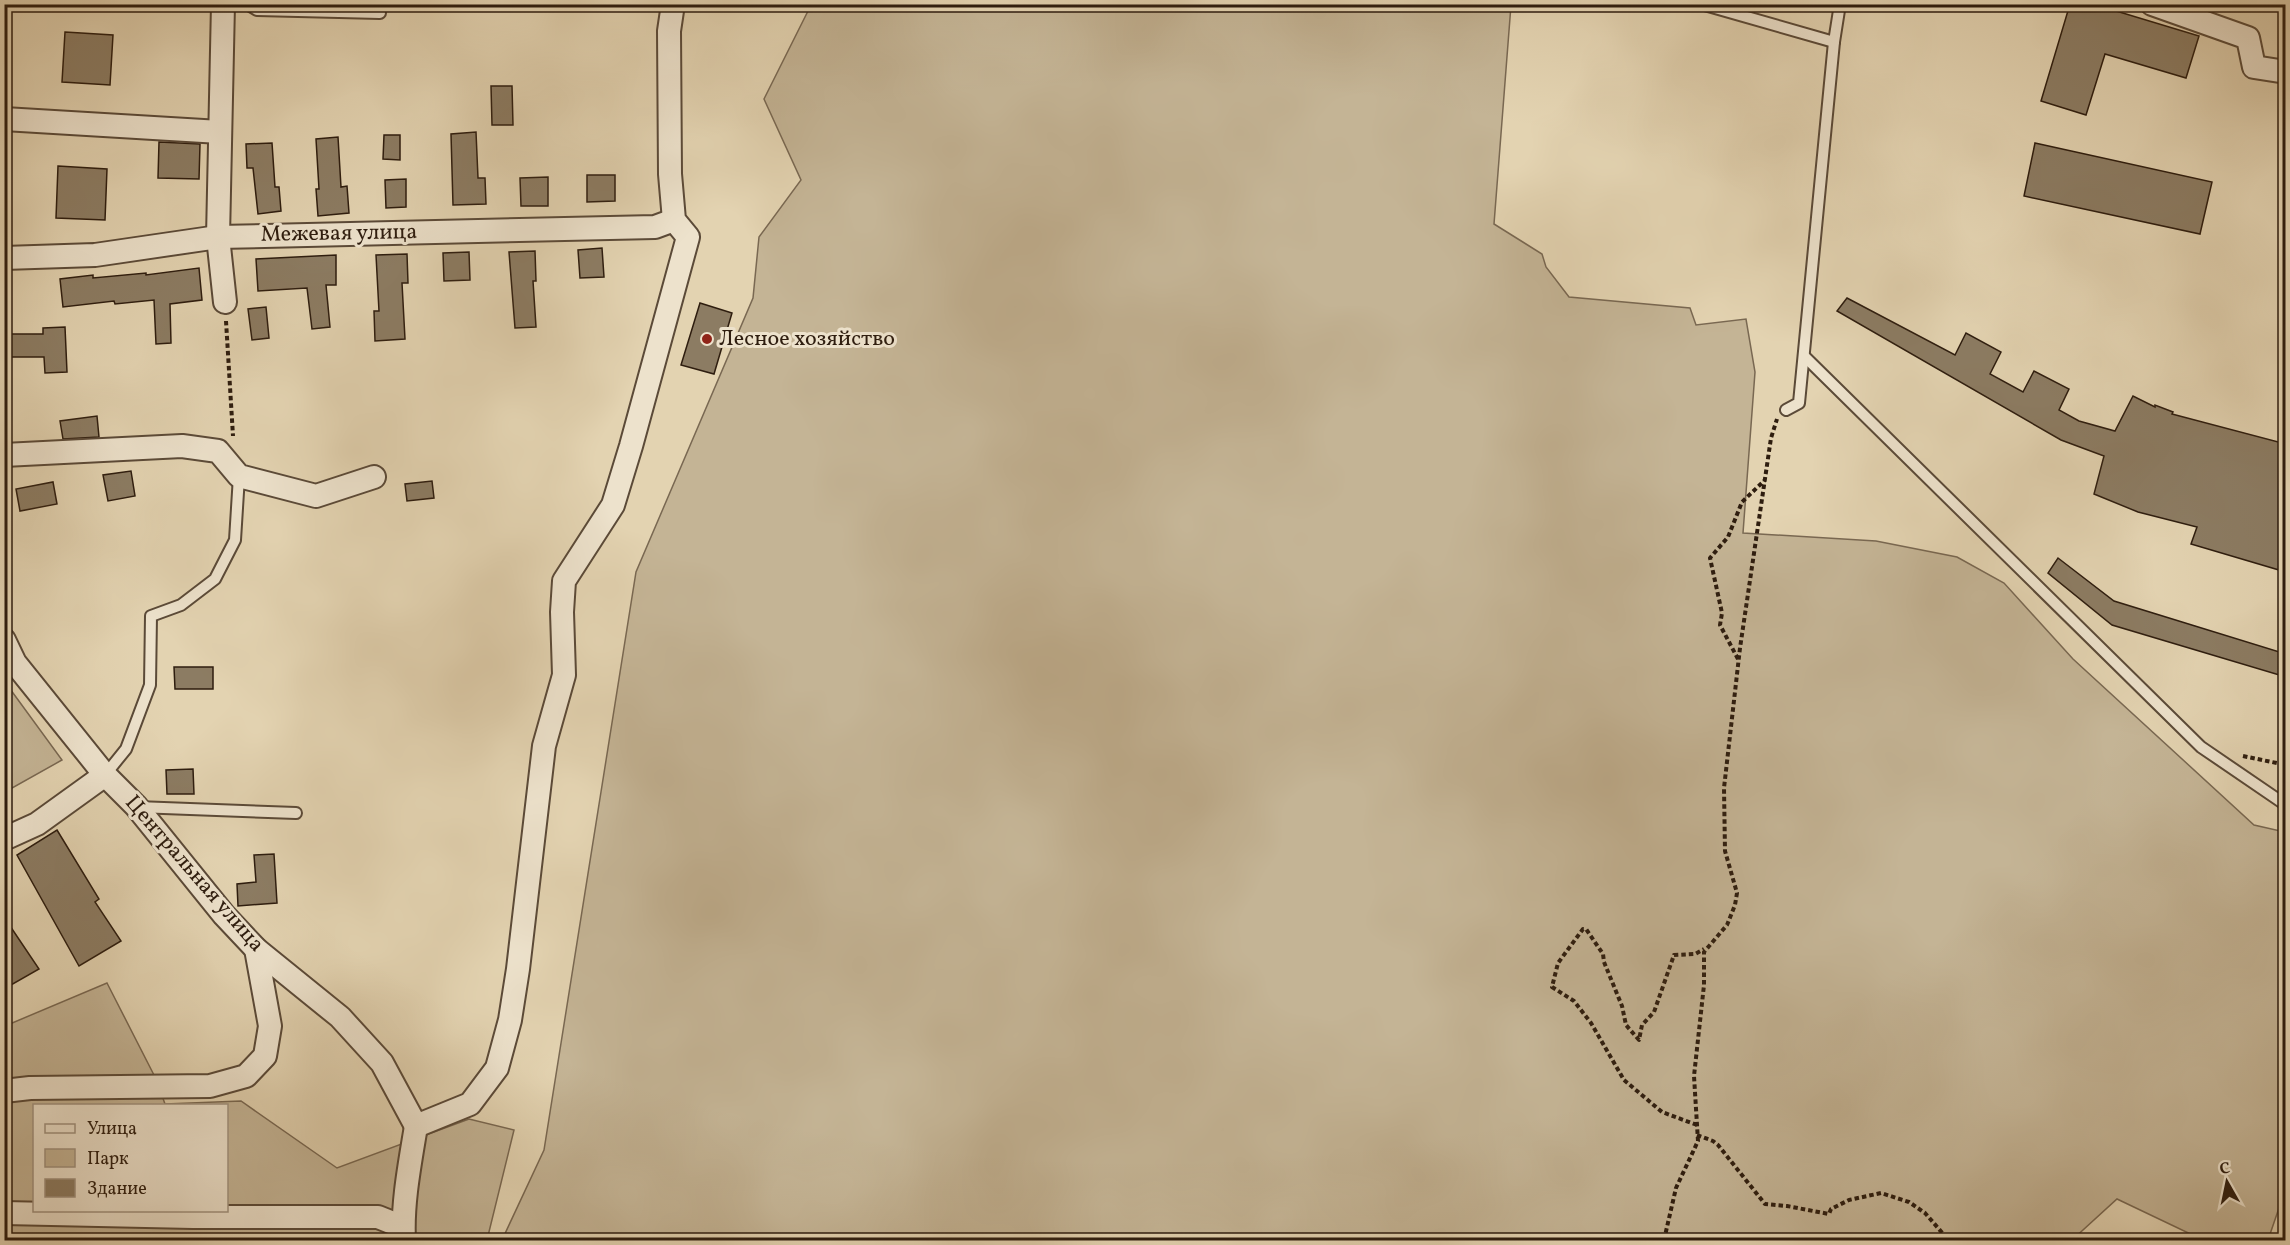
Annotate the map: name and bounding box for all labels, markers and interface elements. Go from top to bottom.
street label: Межевая улица [260,217,418,251]
place label: Лесное хозяйство [719,324,895,355]
marker: Лесное хозяйство [700,332,714,346]
street label: Центральная улица [117,789,271,959]
legend [33,1104,228,1212]
text: Улица [87,1117,137,1142]
text: Парк [87,1147,129,1172]
north arrow [2197,1152,2257,1212]
text: С [2218,1157,2232,1181]
text: Здание [87,1177,147,1202]

